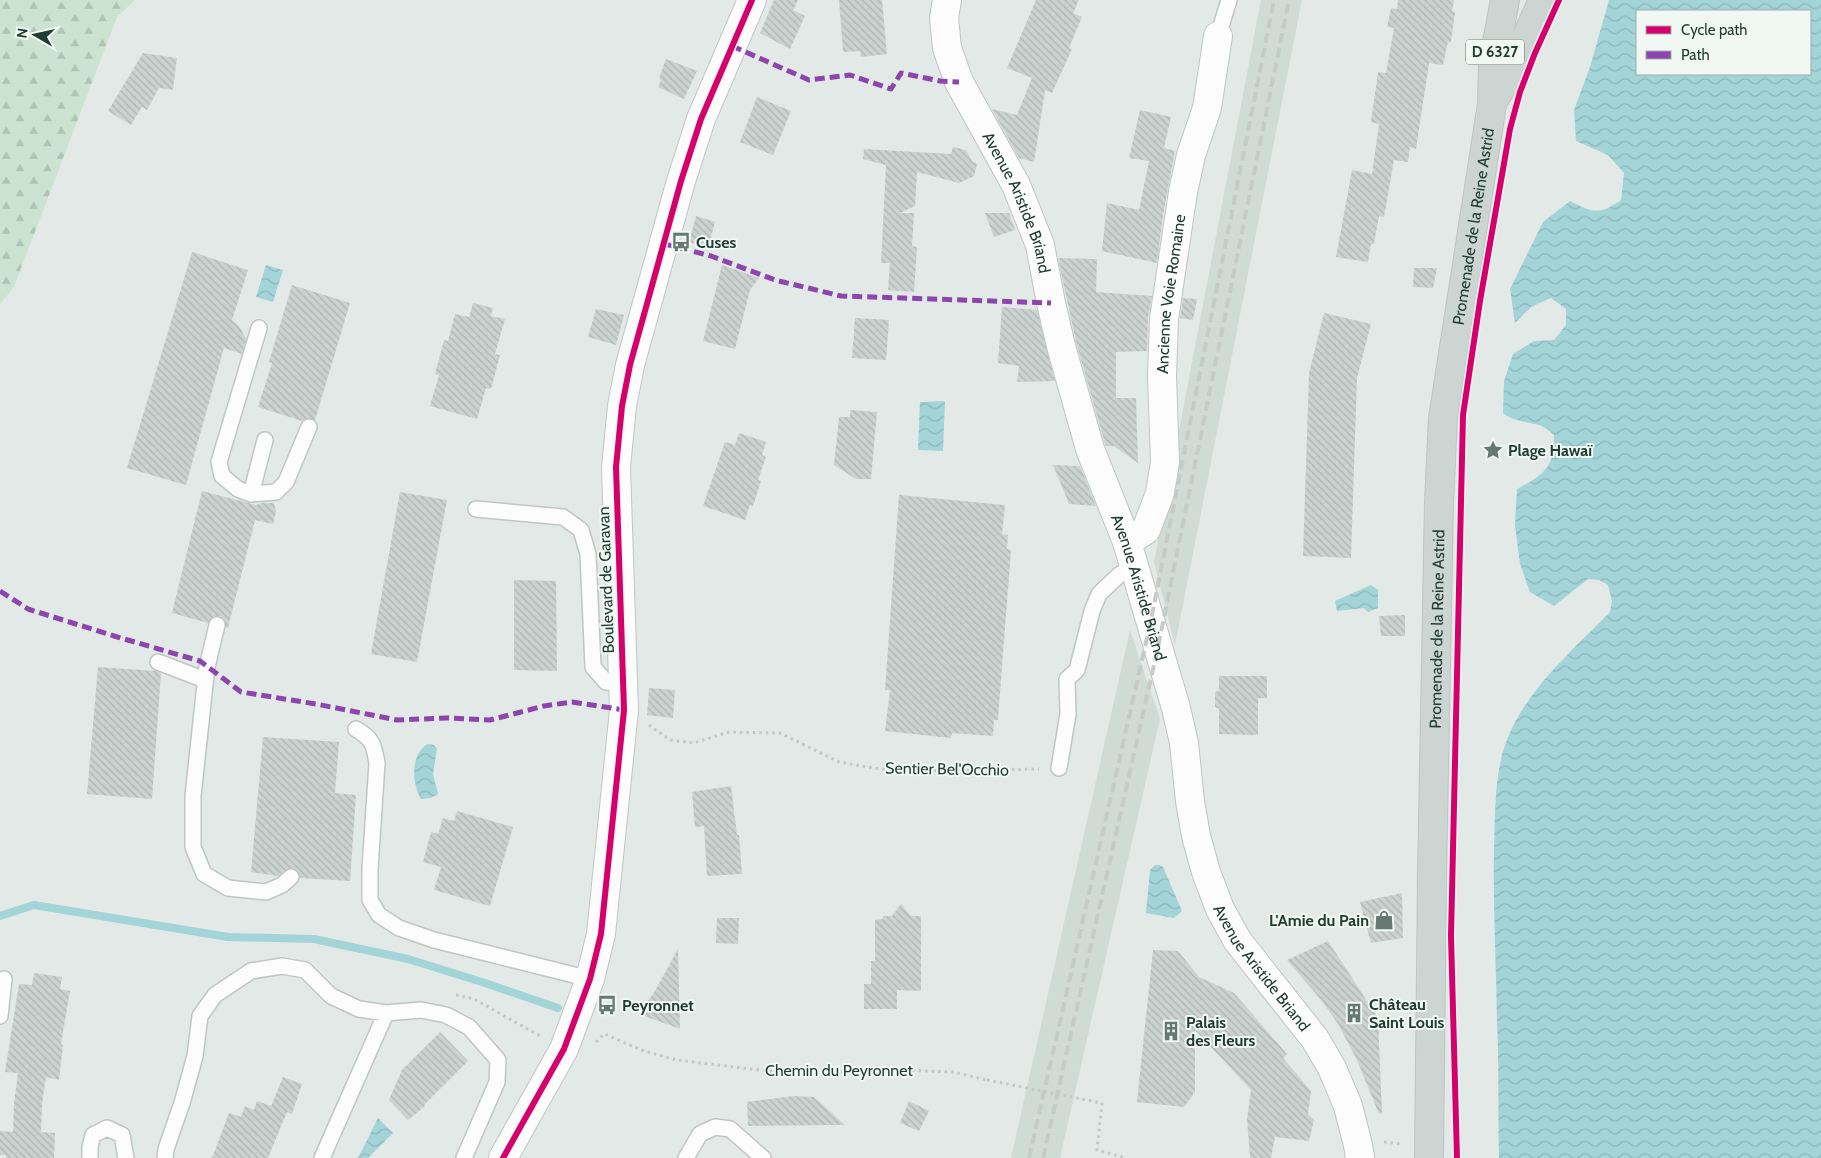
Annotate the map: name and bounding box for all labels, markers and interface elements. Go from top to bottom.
north arrow [10,10,60,60]
legend [1636,10,1811,75]
text: Cycle path [1681,21,1747,39]
text: N [12,27,32,39]
road number: D 6327 [1466,40,1524,64]
text: Path [1681,46,1710,64]
street label: Promenade de la Reine Astrid [1448,127,1498,326]
street label: Avenue Aristide Briand [979,128,1055,275]
street label: Ancienne Voie Romaine [1153,213,1189,374]
bus stop icon: Cuses [670,231,692,253]
place label: Cuses [696,233,736,252]
place icon: Plage Hawaï [1482,439,1504,461]
place label: Plage Hawaï [1508,441,1593,460]
street label: Boulevard de Garavan [594,506,618,654]
street label: Avenue Aristide Briand [1107,511,1171,663]
street label: Promenade de la Reine Astrid [1425,529,1448,729]
street label: Sentier Bel'Occhio [885,758,1009,780]
street label: Avenue Aristide Briand [1210,901,1314,1035]
shop icon: L'Amie du Pain [1373,909,1395,931]
place label: L'Amie du Pain [1269,911,1369,930]
bus stop icon: Peyronnet [596,994,618,1016]
place label: Château Saint Louis [1369,995,1445,1032]
place label: Peyronnet [622,996,694,1015]
building icon: Château Saint Louis [1343,1002,1365,1024]
place label: Palais des Fleurs [1186,1013,1256,1050]
building icon: Palais des Fleurs [1160,1020,1182,1042]
street label: Chemin du Peyronnet [765,1061,914,1080]

